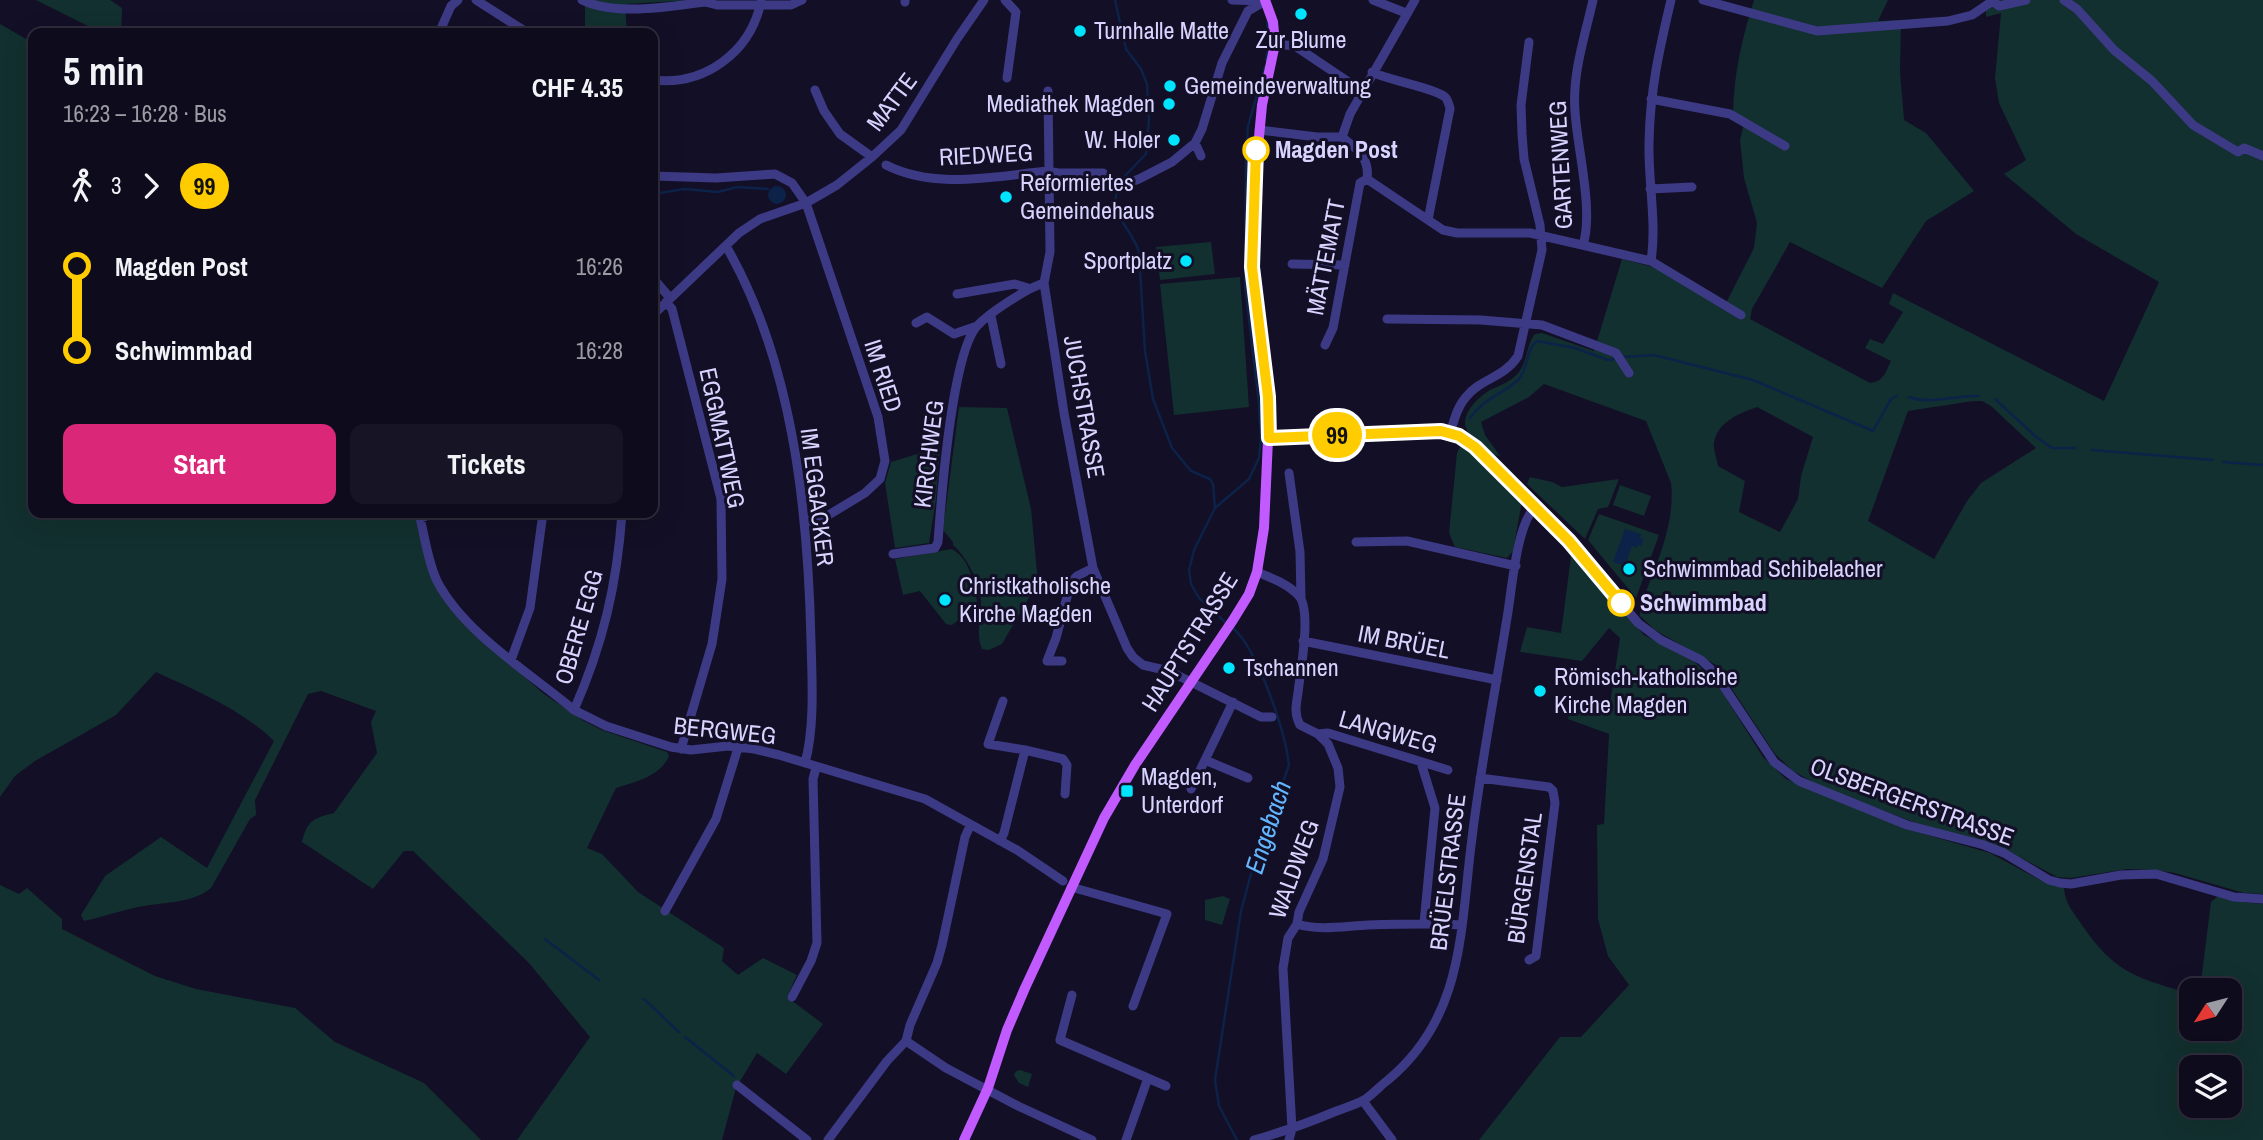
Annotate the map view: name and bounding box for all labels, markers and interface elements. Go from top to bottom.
marker: Zur Blume [1293,6,1309,22]
place label: Turnhalle Matte [1094,14,1229,46]
marker: Turnhalle Matte [1072,23,1088,39]
place label: Zur Blume [1256,23,1346,55]
text: 5 min [63,46,144,97]
street label: MATTE [859,66,924,137]
place label: Gemeindeverwaltung [1184,69,1371,101]
text: CHF 4.35 [532,70,623,105]
marker: Gemeindeverwaltung [1162,78,1178,94]
place label: Mediathek Magden [987,87,1155,119]
marker: Mediathek Magden [1161,96,1177,112]
text: 16:23 – 16:28 · Bus [63,98,227,129]
street label: GARTENWEG [1541,100,1579,230]
place label: W. Holer [1085,123,1160,155]
marker: W. Holer [1166,132,1182,148]
place label: Magden Post [1275,133,1398,165]
street label: RIEDWEG [938,136,1034,172]
marker: Magden Post [1243,137,1269,163]
place label: Reformiertes Gemeindehaus [1020,166,1155,226]
icon: walk [63,167,101,205]
icon: forward [132,167,170,205]
text: 3 [111,170,122,201]
text: 99 [194,170,215,202]
marker: Reformiertes Gemeindehaus [998,189,1014,205]
street label: MÄTTEMATT [1298,196,1352,317]
place label: Sportplatz [1083,244,1172,276]
text: Magden Post [115,249,248,284]
text: 16:26 [576,251,623,282]
marker: Sportplatz [1178,253,1194,269]
text: Schwimmbad [115,333,252,368]
street label: JUCHSTRASSE [1057,333,1113,481]
text: 16:28 [576,335,623,366]
street label: IM RIED [857,335,911,416]
street label: EGGMATTWEG [692,365,753,511]
street label: KIRCHWEG [906,398,950,510]
line badge: 99 [1306,412,1368,458]
text: 99 [1326,419,1348,451]
button: Start [63,424,336,504]
button: Tickets [350,424,623,504]
street label: IM EGGACKER [794,426,842,568]
place label: Schwimmbad Schibelacher [1643,552,1883,584]
marker: Schwimmbad Schibelacher [1621,561,1637,577]
street label: OBERE EGG [546,566,610,688]
street label: HAUPTSTRASSE [1134,566,1245,717]
place label: Christkatholische Kirche Magden [959,569,1111,629]
place label: Schwimmbad [1640,586,1767,618]
marker: Schwimmbad [1608,590,1634,616]
marker: Christkatholische Kirche Magden [937,592,953,608]
street label: IM BRÜEL [1356,616,1453,666]
place label: Tschannen [1243,651,1339,683]
marker: Tschannen [1221,660,1237,676]
place label: Römisch-katholische Kirche Magden [1554,660,1738,720]
marker: Römisch-katholische Kirche Magden [1532,683,1548,699]
street label: LANGWEG [1336,702,1441,760]
street label: BERGWEG [672,709,778,751]
street label: OLSBERGERSTRASSE [1806,749,2019,853]
place label: Magden, Unterdorf [1141,760,1224,820]
water label: Engebach [1236,776,1299,878]
marker: Magden, Unterdorf [1119,783,1135,799]
street label: BRÜELSTRASSE [1422,792,1472,952]
street label: BÜRGENSTAL [1499,810,1549,945]
street label: WALDWEG [1260,815,1326,923]
north arrow [2179,978,2242,1041]
map controls [2179,978,2242,1118]
button: layers [2179,1055,2242,1118]

